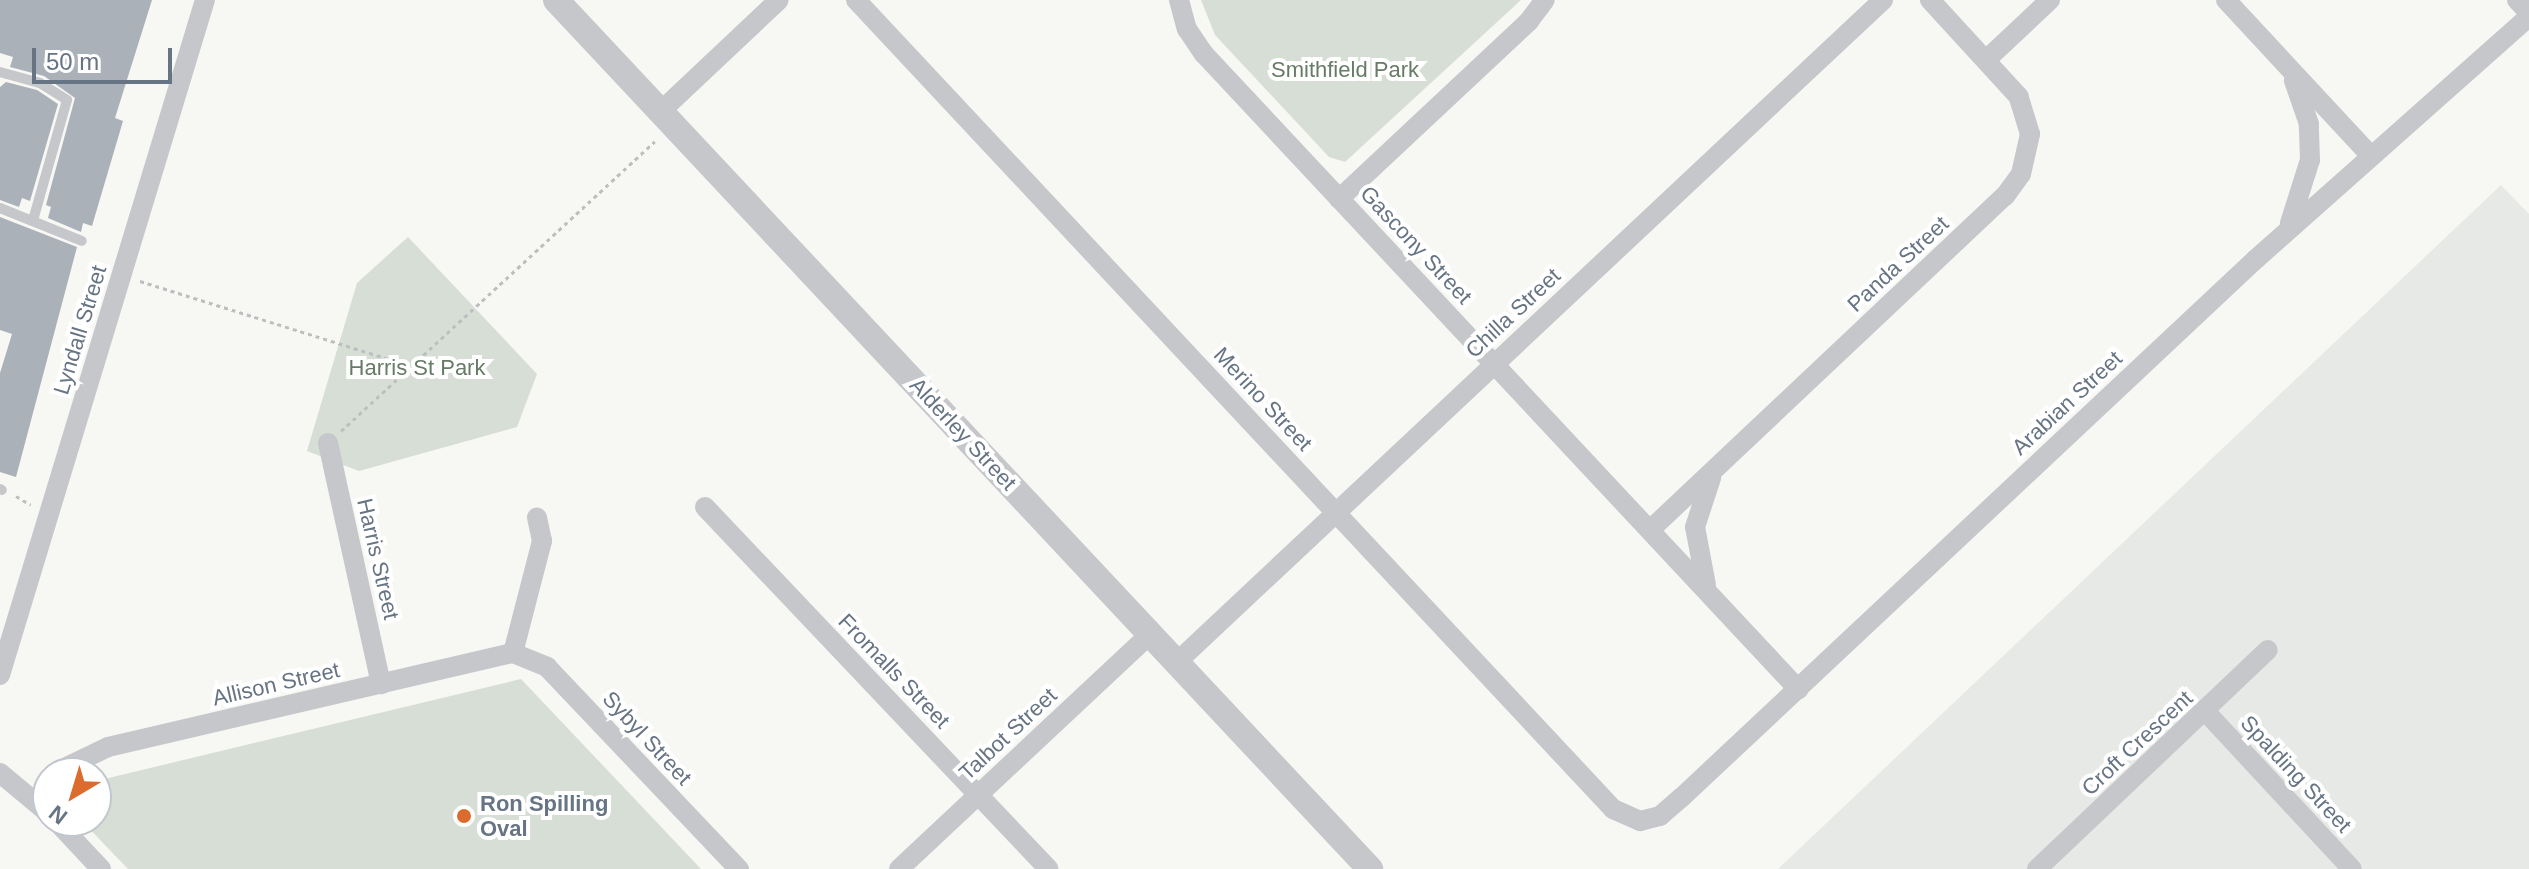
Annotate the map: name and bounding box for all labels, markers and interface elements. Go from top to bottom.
scale bar [36,32,176,82]
text: 50 m [46,48,99,75]
park label: Smithfield Park [1271,57,1419,83]
street label: Gascony Street [1355,181,1477,309]
street label: Panda Street [1842,211,1954,317]
street label: Lyndall Street [48,262,112,398]
street label: Chilla Street [1460,262,1566,364]
street label: Merino Street [1208,342,1318,456]
street label: Arabian Street [2007,345,2127,461]
park label: Harris St Park [349,355,485,381]
street label: Alderley Street [904,372,1022,496]
street label: Harris Street [351,496,405,622]
street label: Fromalls Street [833,608,955,734]
street label: Allison Street [210,657,342,711]
street label: Talbot Street [954,682,1062,786]
street label: Croft Crescent [2076,685,2198,801]
street label: Sybyl Street [597,686,697,790]
street label: Spalding Street [2235,710,2357,838]
north arrow [32,757,112,837]
place label: Ron Spilling Oval [480,790,608,842]
text: N [44,800,72,829]
marker: Ron Spilling Oval [455,807,473,825]

